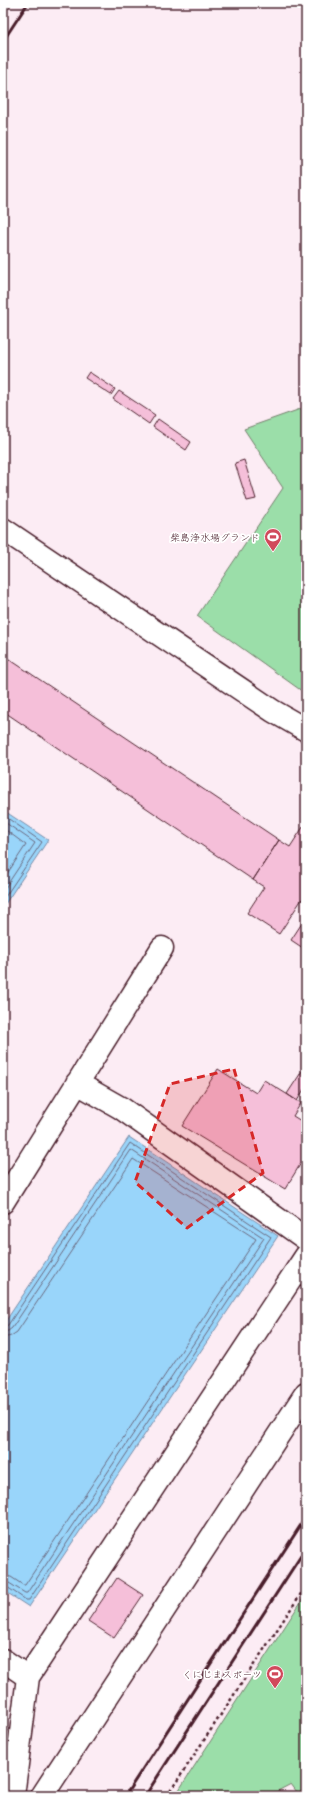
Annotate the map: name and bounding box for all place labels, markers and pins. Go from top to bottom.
sports icon: 柴島浄水場グランド [263,527,283,552]
place label: 柴島浄水場グランド [170,530,260,546]
sports icon: くにじまスポーツ [265,1664,285,1689]
place label: くにじまスポーツ [182,1667,262,1683]

